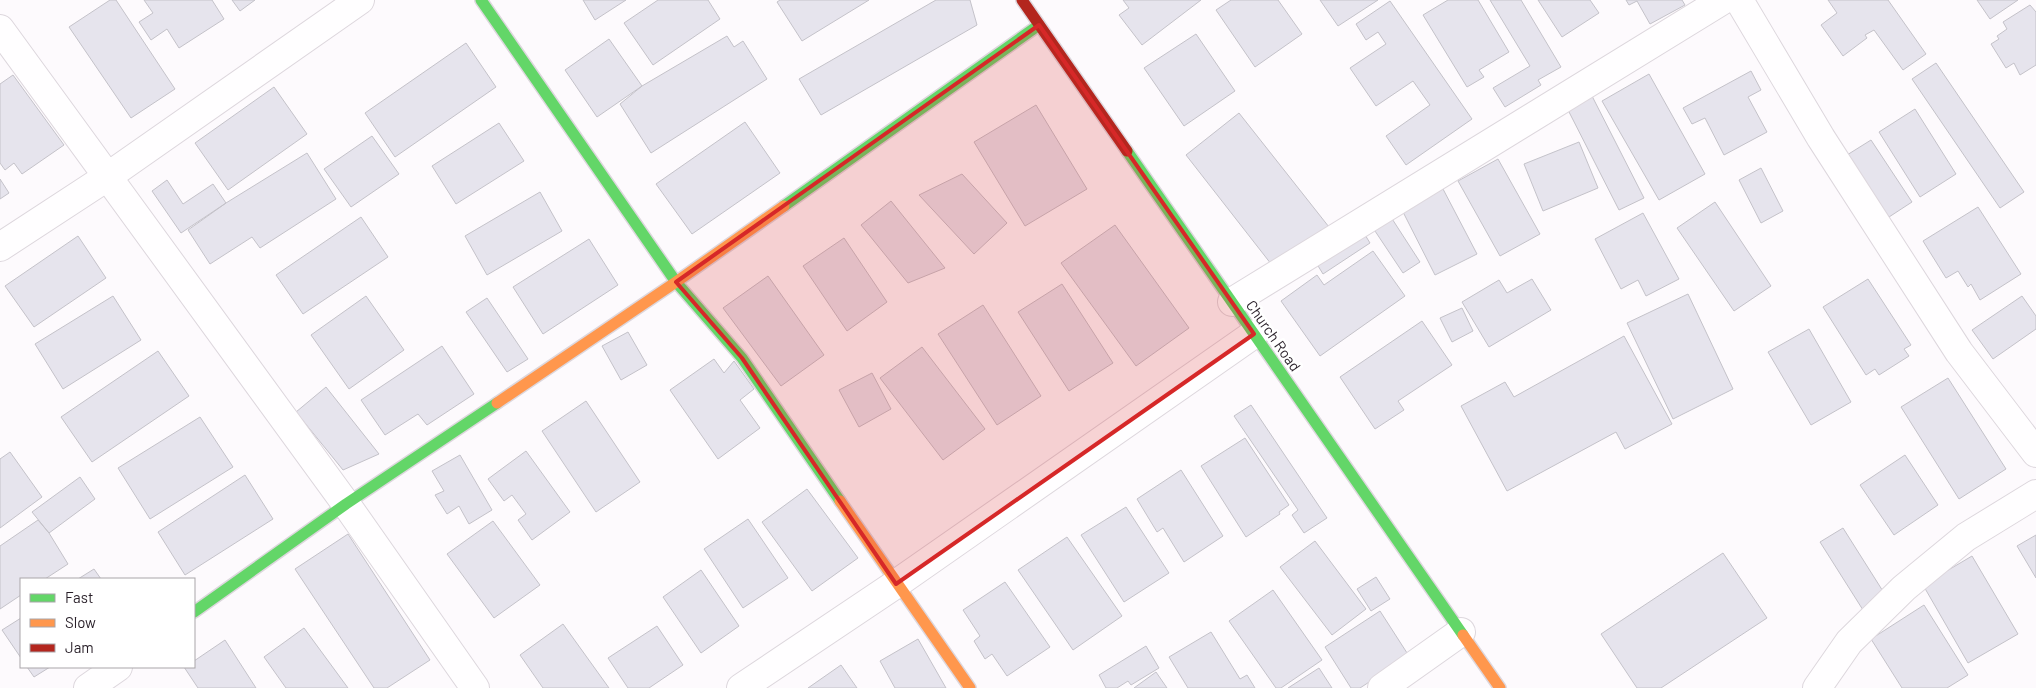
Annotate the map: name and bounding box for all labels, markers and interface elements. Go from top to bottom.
street label: Church Road [1243,296,1305,374]
legend [20,578,195,668]
text: Fast [65,588,93,606]
text: Slow [65,613,96,631]
text: Jam [65,638,94,656]

